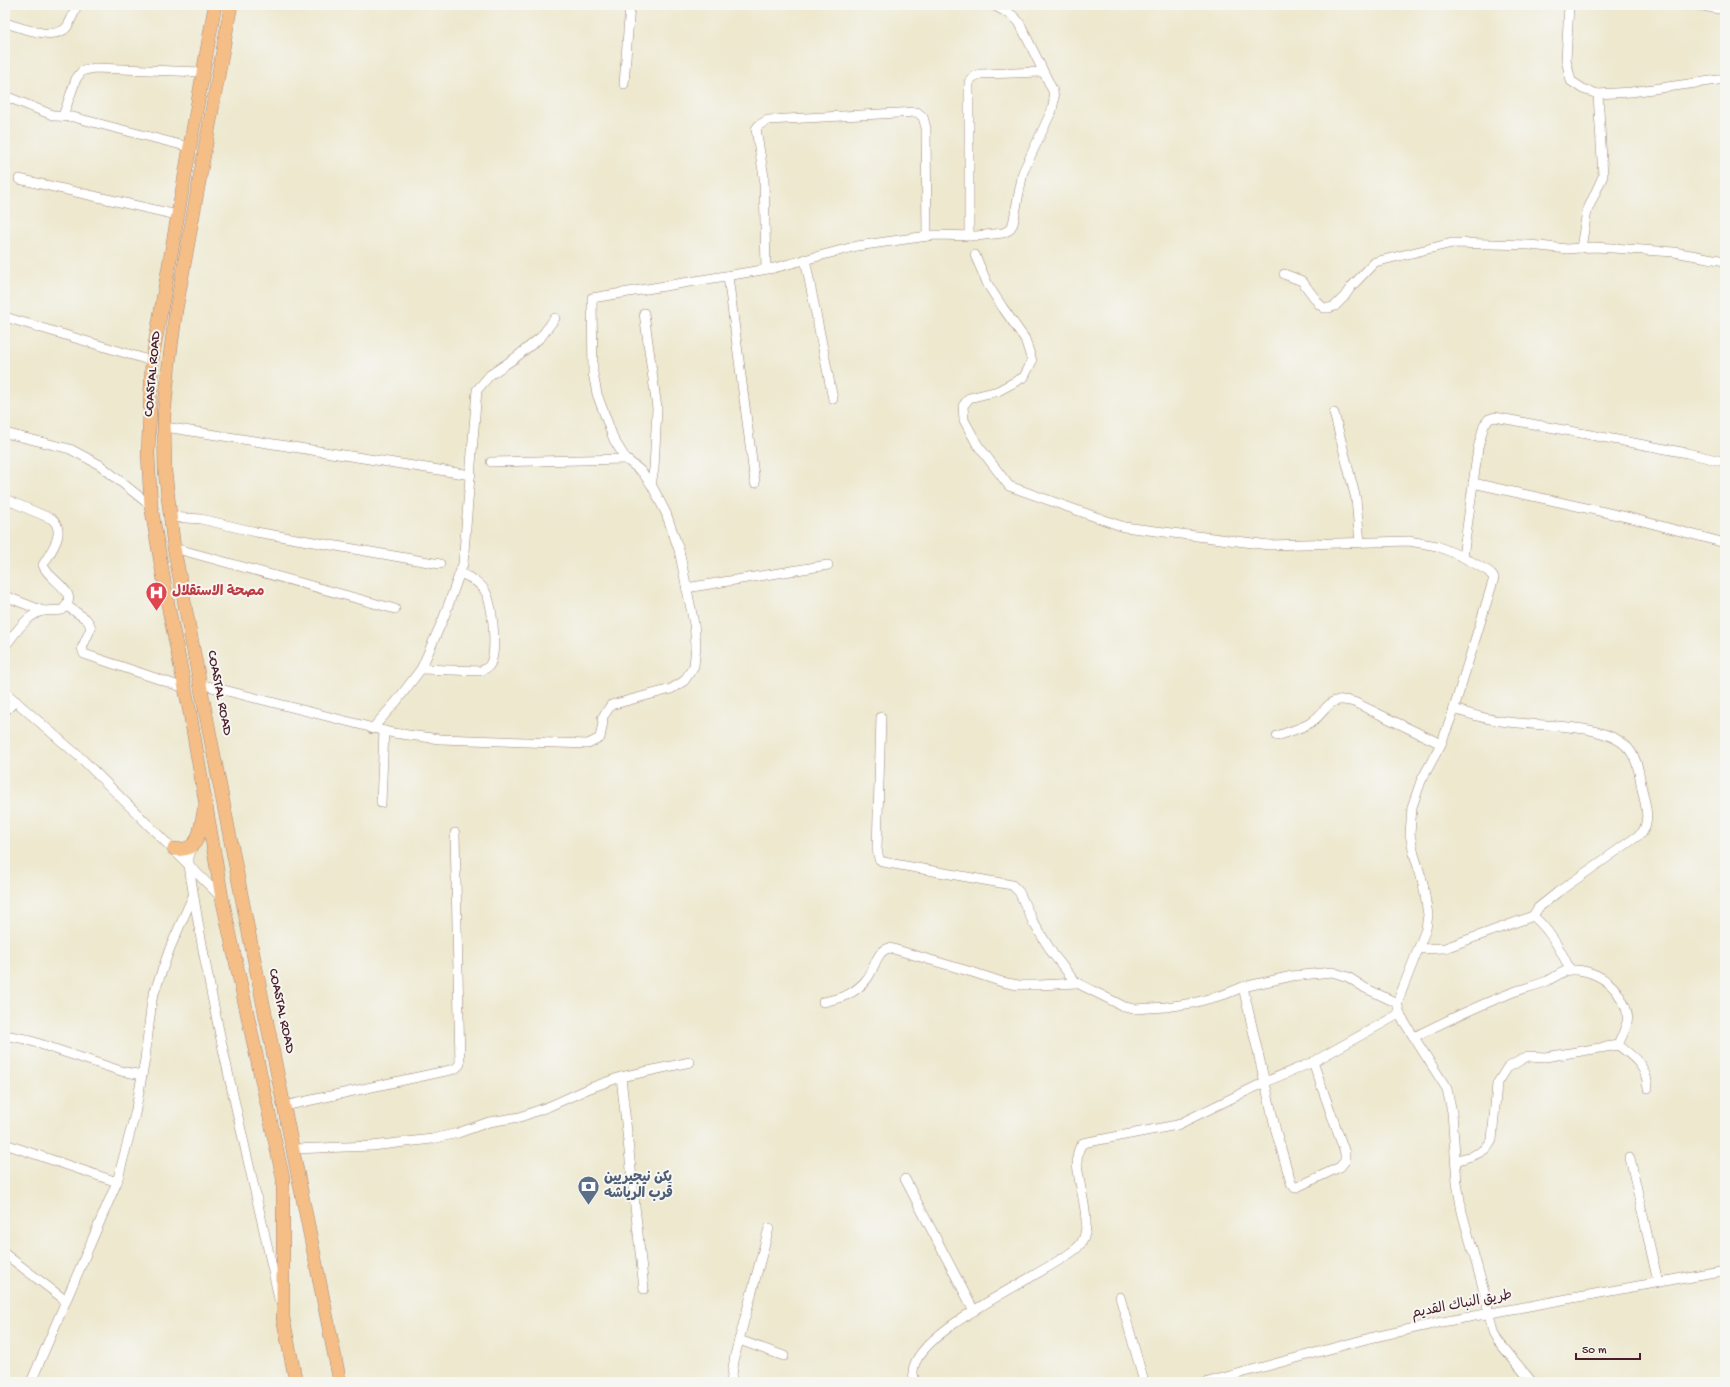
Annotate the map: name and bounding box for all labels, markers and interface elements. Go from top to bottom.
street label: COASTAL ROAD [141,330,165,418]
hospital icon: مصحة الاستقلال [144,579,170,612]
place label: مصحة الاستقلال [172,584,264,601]
street label: COASTAL ROAD [202,649,236,738]
street label: COASTAL ROAD [264,967,298,1056]
place label: يكن نيجيريين قرب الرياشه [604,1170,673,1203]
bank icon: يكن نيجيريين قرب الرياشه [576,1173,602,1206]
street label: طريق النباك القديم [1410,1287,1514,1323]
scale bar [1576,1335,1640,1361]
text: 50 m [1582,1344,1607,1358]

